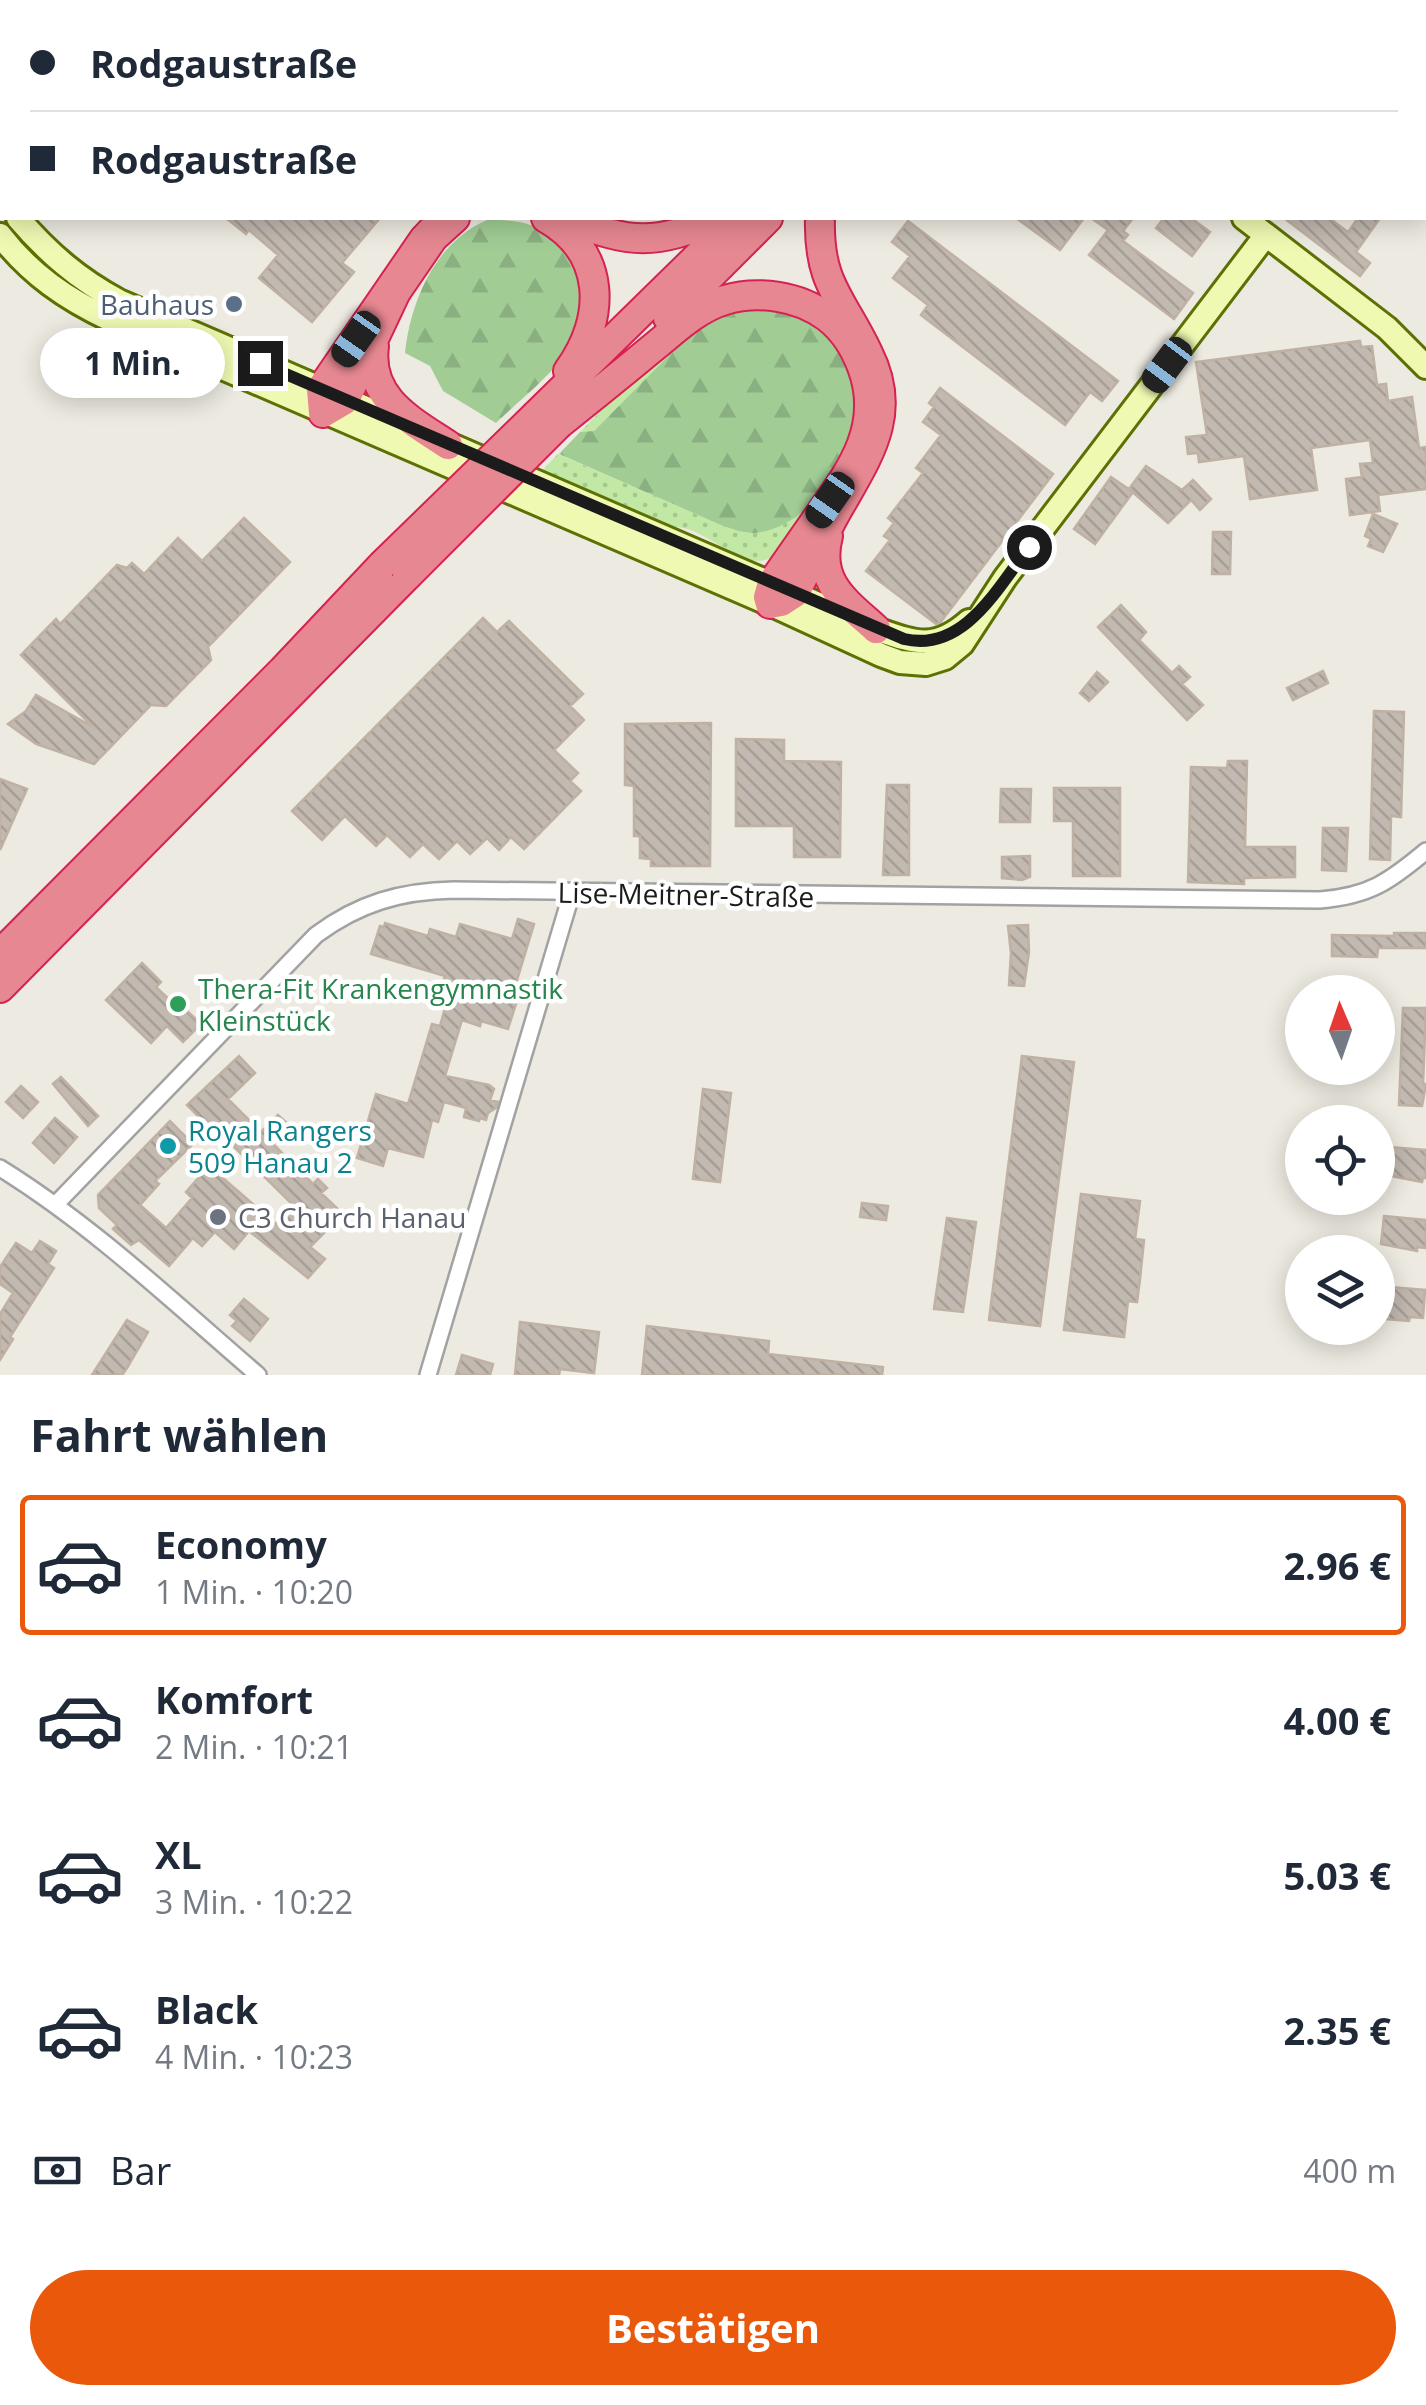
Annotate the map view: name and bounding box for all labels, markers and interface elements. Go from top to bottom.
text: Rodgaustraße [90,37,357,89]
text: Rodgaustraße [90,133,357,185]
place label: Bauhaus [100,285,214,323]
marker: Bauhaus [223,293,245,315]
car [327,306,385,372]
callout: 1 Min. [40,328,225,398]
car [1137,332,1197,398]
text: 1 Min. [84,341,181,384]
route end [238,341,283,386]
car [801,467,859,533]
route start [1007,525,1052,570]
street label: Lise-Meitner-Straße [557,873,815,915]
place label: Thera-Fit Krankengymnastik Kleinstück [198,969,563,1039]
north arrow [1285,975,1395,1085]
map controls [1285,975,1395,1345]
marker: Thera-Fit Krankengymnastik Kleinstück [167,993,189,1015]
button: locate [1285,1105,1395,1215]
place label: Royal Rangers 509 Hanau 2 [188,1111,372,1181]
marker: Royal Rangers 509 Hanau 2 [157,1135,179,1157]
place label: C3 Church Hanau [238,1198,466,1236]
marker: C3 Church Hanau [207,1206,229,1228]
button: layers [1285,1235,1395,1345]
text: Fahrt wählen [30,1404,328,1465]
text: Economy [155,1518,327,1570]
icon: car [35,1520,125,1610]
text: 2.96 € [1283,1539,1391,1591]
text: 1 Min. · 10:20 [155,1570,353,1613]
text: Komfort [155,1673,313,1725]
icon: car [35,1675,125,1765]
text: 4.00 € [1283,1694,1391,1746]
text: 2 Min. · 10:21 [155,1725,353,1768]
text: XL [155,1828,202,1880]
icon: car [35,1830,125,1920]
text: 5.03 € [1283,1849,1391,1901]
text: 3 Min. · 10:22 [155,1880,353,1923]
text: Black [155,1983,258,2035]
icon: car [35,1985,125,2075]
text: 2.35 € [1283,2004,1391,2056]
text: 4 Min. · 10:23 [155,2035,353,2078]
icon: cash [30,2143,85,2198]
text: Bar [110,2144,171,2196]
text: 400 m [1303,2149,1396,2192]
button: Bestätigen [30,2270,1396,2385]

